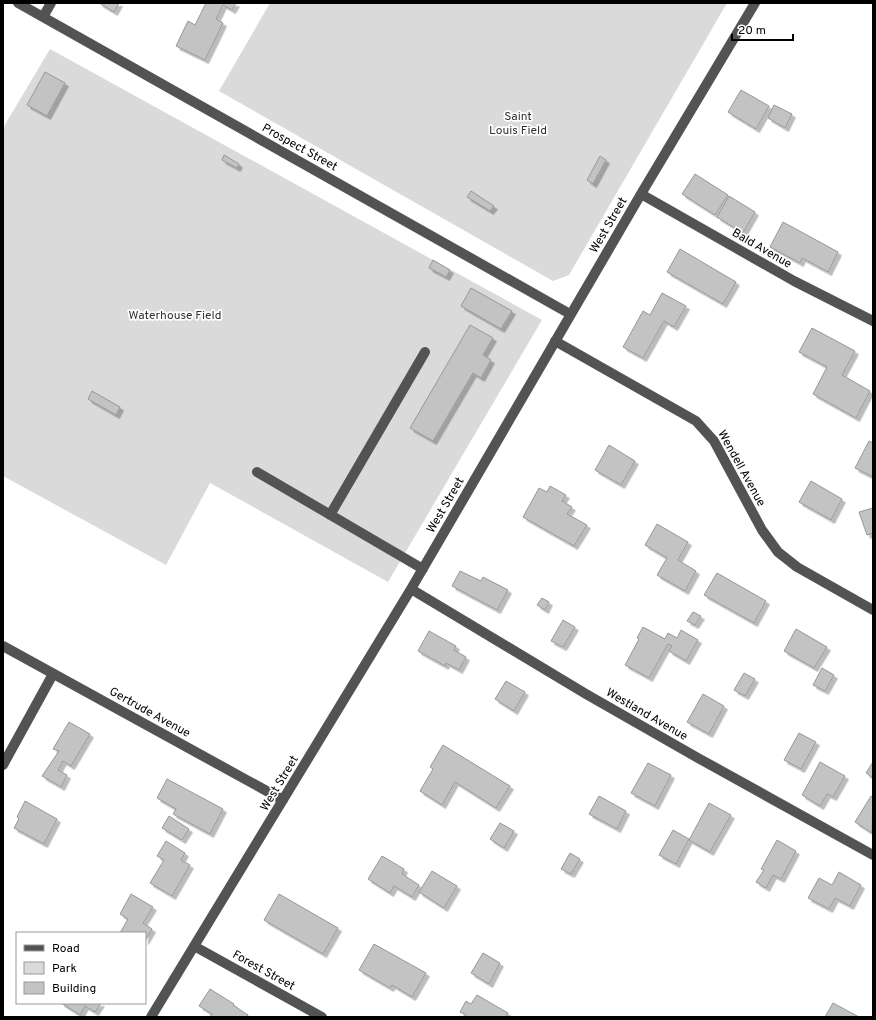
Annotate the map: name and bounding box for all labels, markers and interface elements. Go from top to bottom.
scale bar [732,16,793,42]
text: 20 m [738,23,766,39]
park label: Saint Louis Field [489,109,547,139]
street label: Prospect Street [259,121,340,175]
street label: West Street [586,195,631,256]
street label: Bald Avenue [729,225,794,272]
park label: Waterhouse Field [129,308,221,324]
street label: Wendell Avenue [713,427,769,510]
street label: West Street [423,475,468,536]
street label: Gertrude Avenue [106,684,193,742]
street label: Westland Avenue [603,685,690,745]
street label: West Street [257,753,303,814]
legend [16,932,146,1004]
text: Road [52,941,80,957]
street label: Forest Street [229,947,298,995]
text: Park [52,961,77,977]
text: Building [52,981,96,997]

